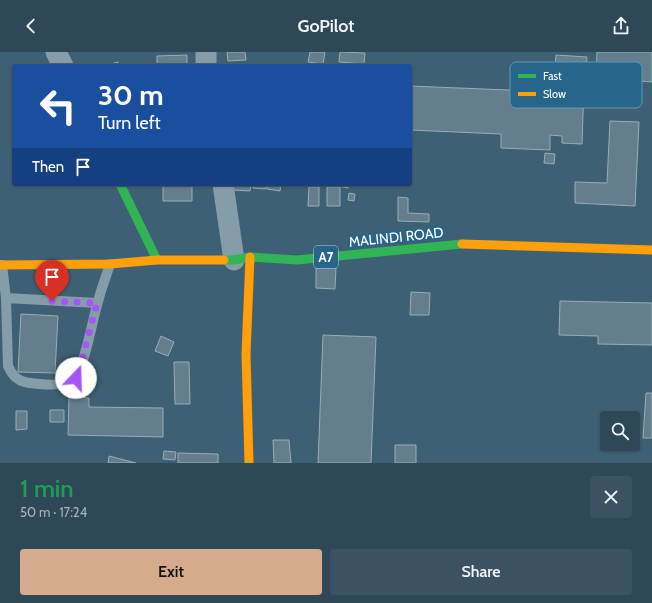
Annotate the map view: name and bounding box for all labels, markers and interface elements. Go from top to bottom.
icon: back [20,15,42,37]
text: GoPilot [298,15,354,37]
icon: share [610,15,632,37]
legend [510,62,642,108]
text: Fast [543,69,562,83]
text: 30 m [98,78,164,112]
icon: left [32,80,84,132]
text: Slow [543,87,566,101]
text: Turn left [98,112,161,134]
icon: arrive [72,156,94,178]
text: Then [32,158,64,176]
street label: MALINDI ROAD [348,223,444,251]
road number: A7 [314,246,338,268]
pin [35,260,69,301]
icon: arrive [41,266,63,288]
position arrow [55,357,97,399]
map controls [600,411,640,451]
button: search [600,411,640,451]
text: 1 min [20,474,74,503]
button: close [590,476,632,518]
text: 50 m · 17:24 [20,504,87,520]
button: Exit [20,549,322,595]
button: Share [330,549,632,595]

